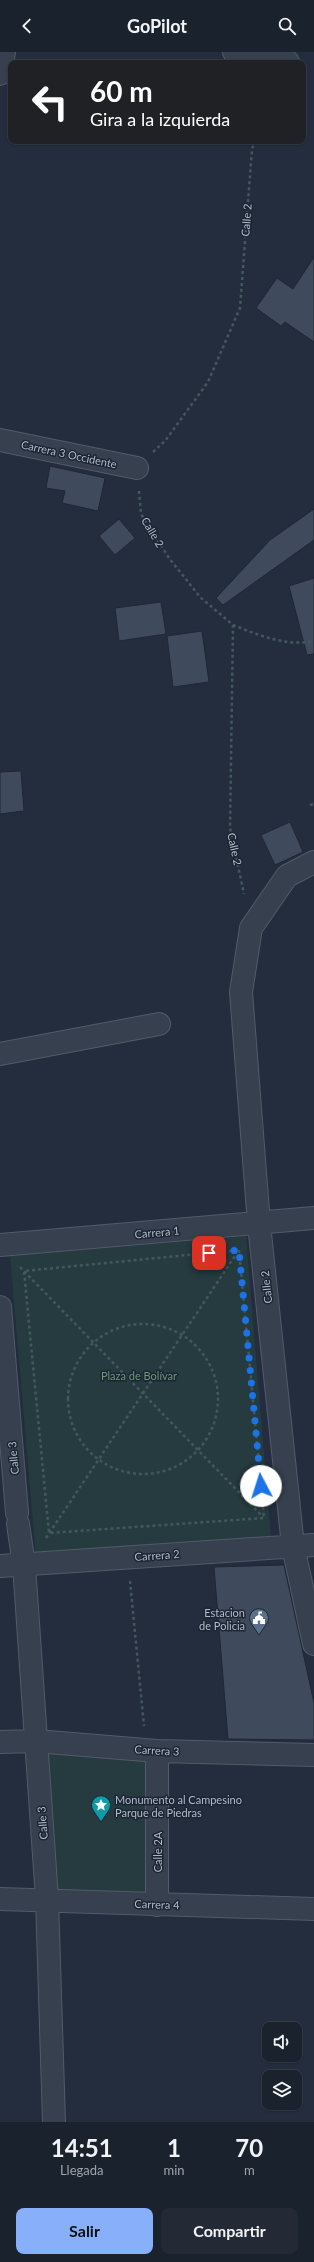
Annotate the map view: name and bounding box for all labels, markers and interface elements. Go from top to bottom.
icon: back [16,15,38,37]
text: GoPilot [127,15,187,37]
icon: search [276,15,298,37]
text: 60 m [90,74,153,108]
icon: left [24,76,76,128]
text: Gira a la izquierda [90,108,230,130]
street label: Calle 2 [238,203,254,237]
street label: Carrera 3 Occidente [20,438,118,471]
street label: Calle 2 [139,515,167,549]
street label: Calle 2 [225,832,245,866]
street label: Carrera 1 [134,1224,180,1240]
pin [192,1236,226,1270]
icon: arrive [198,1242,220,1264]
street label: Calle 2 [258,1270,274,1304]
park label: Plaza de Bolívar [101,1369,177,1382]
street label: Calle 3 [5,1441,21,1475]
position arrow [240,1465,282,1507]
street label: Carrera 2 [134,1547,180,1563]
place label: Estacion de Policia [199,1606,245,1632]
public building icon: Estacion de Policia [248,1607,270,1635]
street label: Carrera 3 [134,1742,180,1758]
place label: Monumento al Campesino Parque de Piedras [115,1793,242,1819]
place icon: Monumento al Campesino Parque de Piedras [90,1794,112,1822]
street label: Calle 3 [34,1806,50,1840]
street label: Calle 2A [151,1831,164,1872]
street label: Carrera 4 [134,1897,180,1911]
map controls [262,2022,302,2110]
button: sound [262,2022,302,2062]
button: layers [262,2070,302,2110]
text: 14:51 [51,2133,113,2162]
text: 1 [167,2133,181,2162]
text: 70 [235,2133,263,2162]
text: Llegada [60,2162,104,2178]
text: min [163,2162,185,2178]
text: m [244,2162,255,2178]
button: Salir [16,2208,153,2254]
button: Compartir [161,2208,298,2254]

